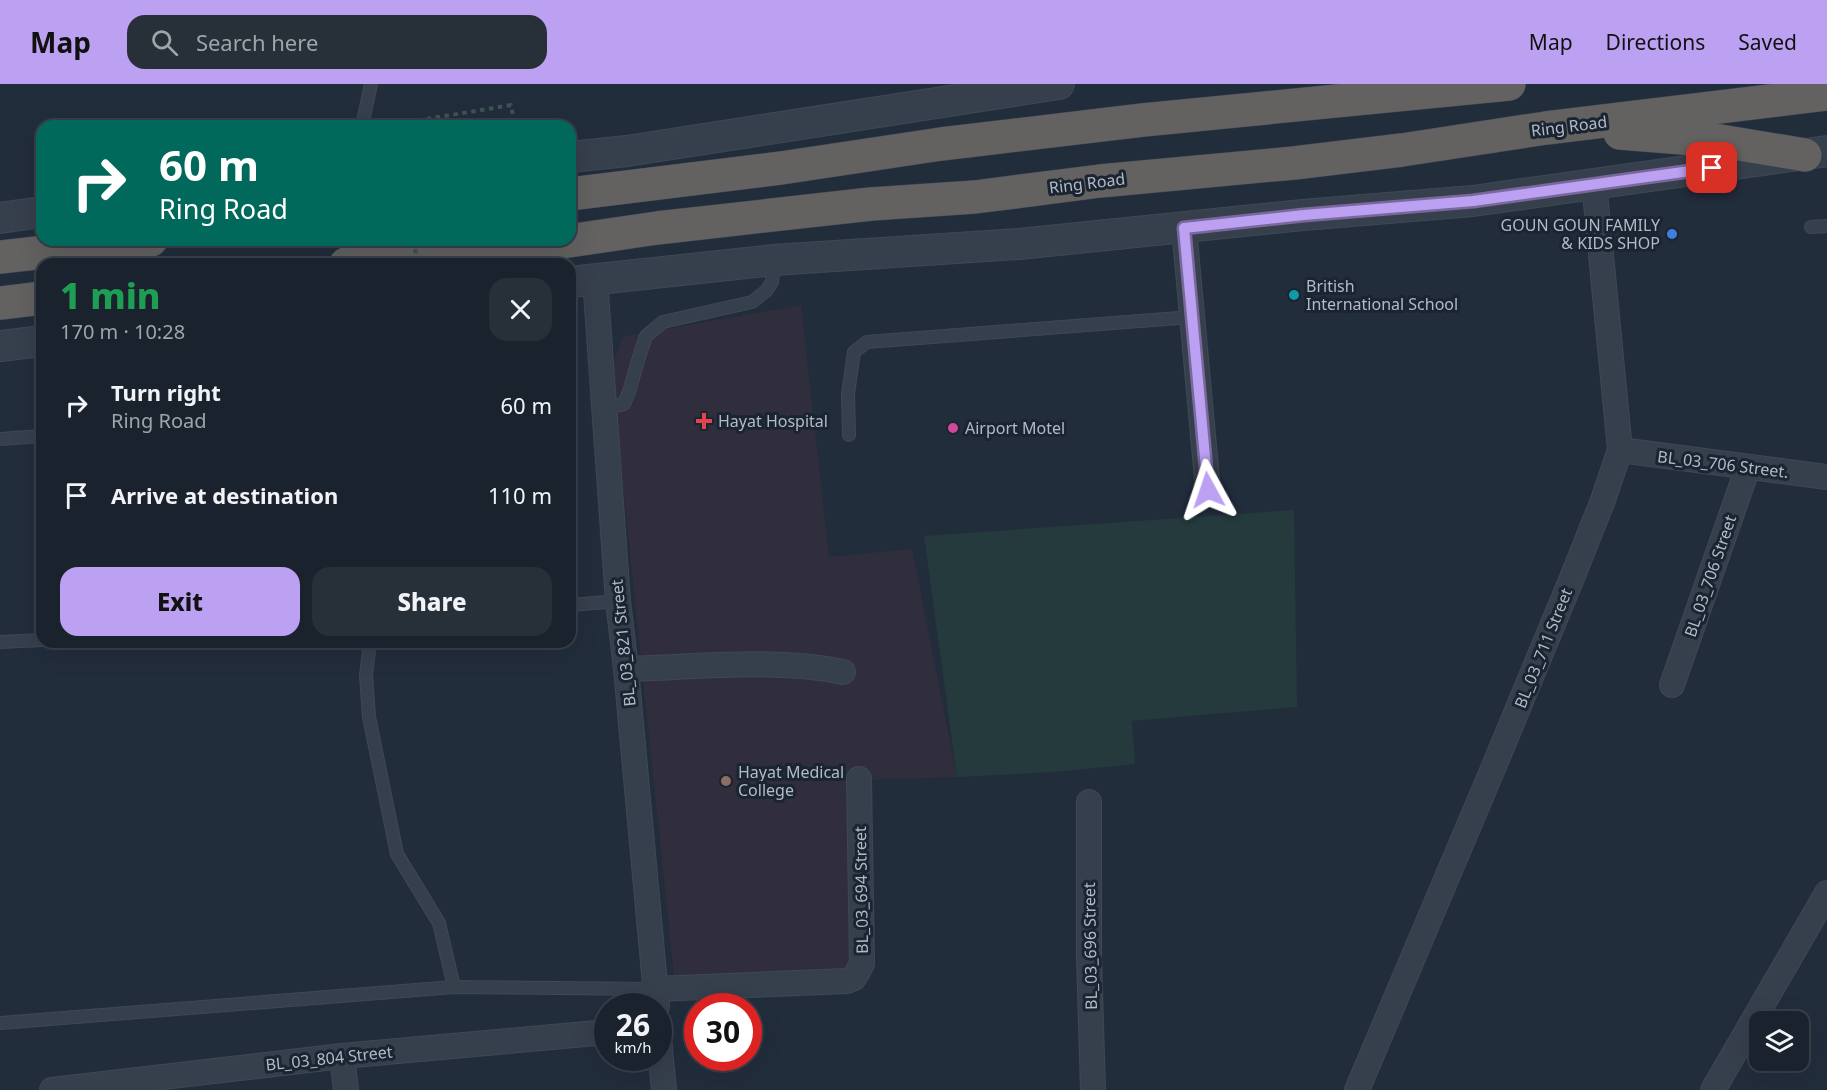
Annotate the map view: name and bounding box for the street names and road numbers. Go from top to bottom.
street label: Ring Road [1530,110,1608,142]
street label: Ring Road [1048,167,1126,199]
street label: BL_03_706 Street. [1656,445,1790,483]
street label: BL_03_706 Street [1679,512,1741,640]
street label: BL_03_821 Street [605,578,641,708]
street label: BL_03_711 Street [1509,585,1577,711]
street label: BL_03_694 Street [849,826,873,954]
street label: BL_03_696 Street [1078,882,1102,1010]
street label: BL_03_804 Street [264,1040,394,1076]

